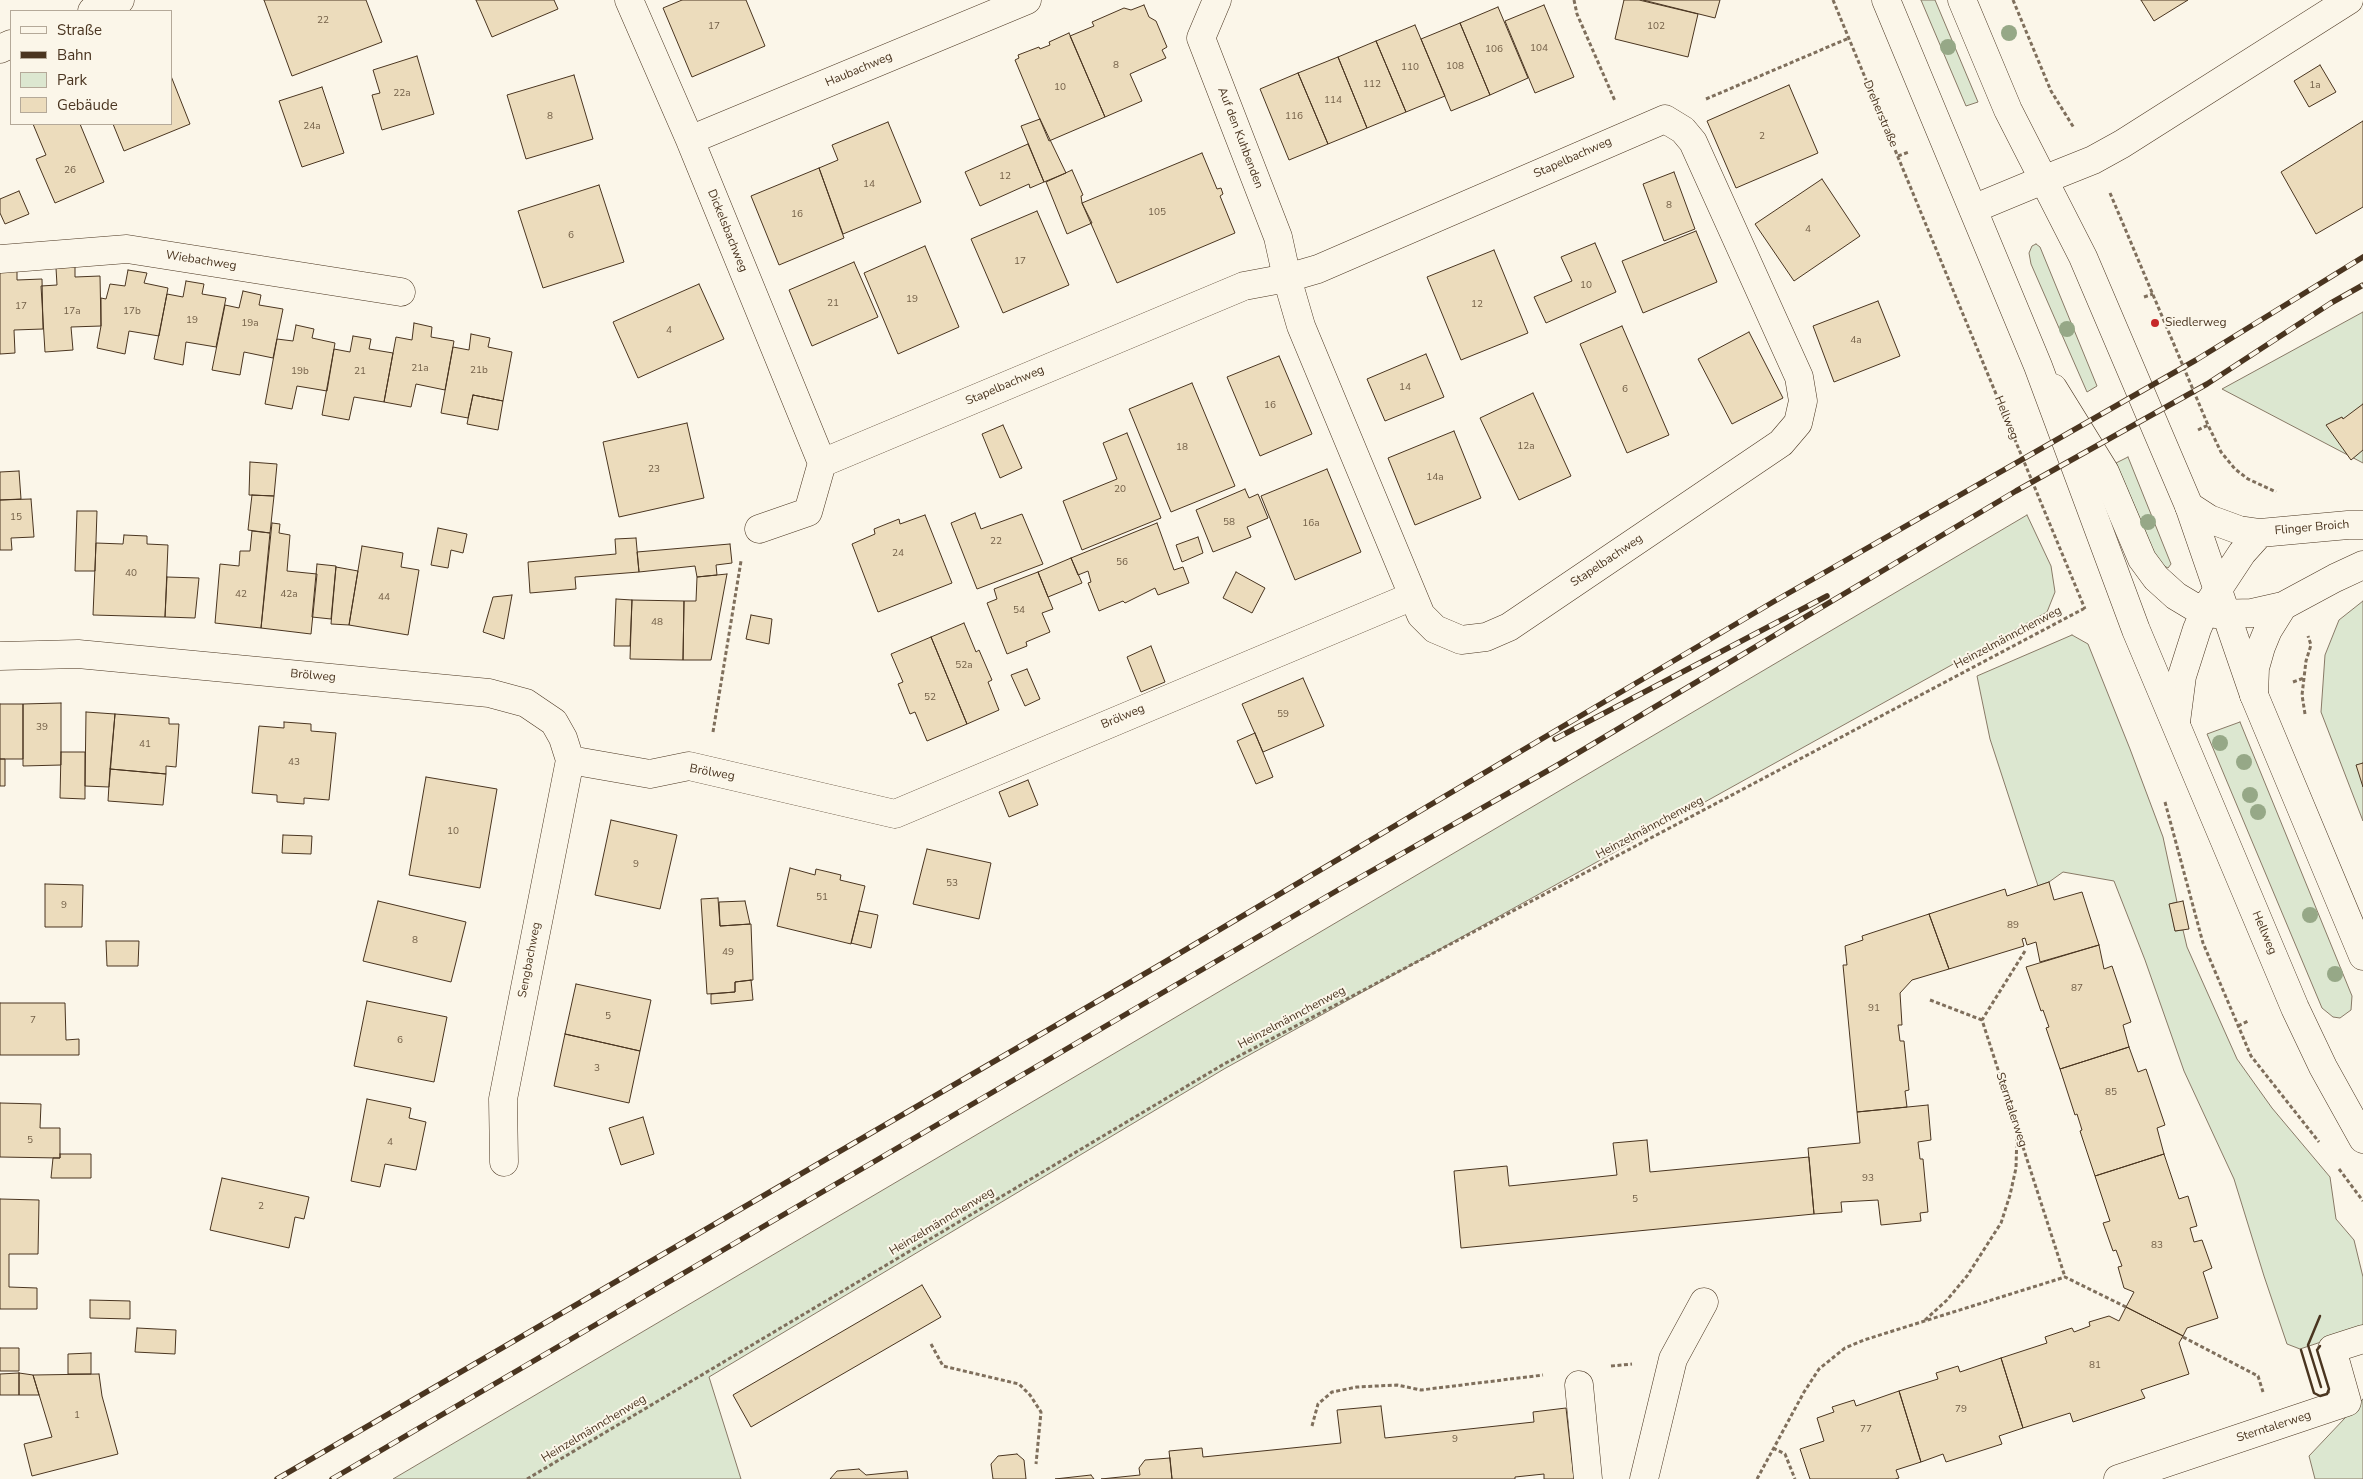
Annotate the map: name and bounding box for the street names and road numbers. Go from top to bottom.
street label: Haubachweg [823,49,895,91]
street label: Dreherstraße [1859,78,1901,150]
street label: Auf den Kuhbenden [1214,85,1266,191]
street label: Stapelbachweg [1532,134,1614,182]
street label: Dickelsbachweg [704,188,750,274]
street label: Wiebachweg [165,248,237,274]
street label: Stapelbachweg [964,363,1046,409]
street label: Hellweg [1991,394,2021,442]
street label: Flinger Broich [2274,518,2350,538]
street label: Stapelbachweg [1568,532,1646,590]
street label: Heinzelmännchenweg [1952,604,2064,672]
street label: Brölweg [290,667,336,685]
street label: Brölweg [1099,701,1147,733]
street label: Brölweg [688,762,736,784]
street label: Heinzelmännchenweg [1594,794,1706,862]
street label: Hellweg [2248,909,2280,957]
street label: Sengbachweg [516,921,544,999]
street label: Heinzelmännchenweg [1236,984,1348,1052]
street label: Sterntalerweg [1992,1071,2030,1149]
street label: Heinzelmännchenweg [887,1185,997,1259]
street label: Heinzelmännchenweg [539,1392,649,1466]
street label: Sterntalerweg [2235,1408,2313,1446]

